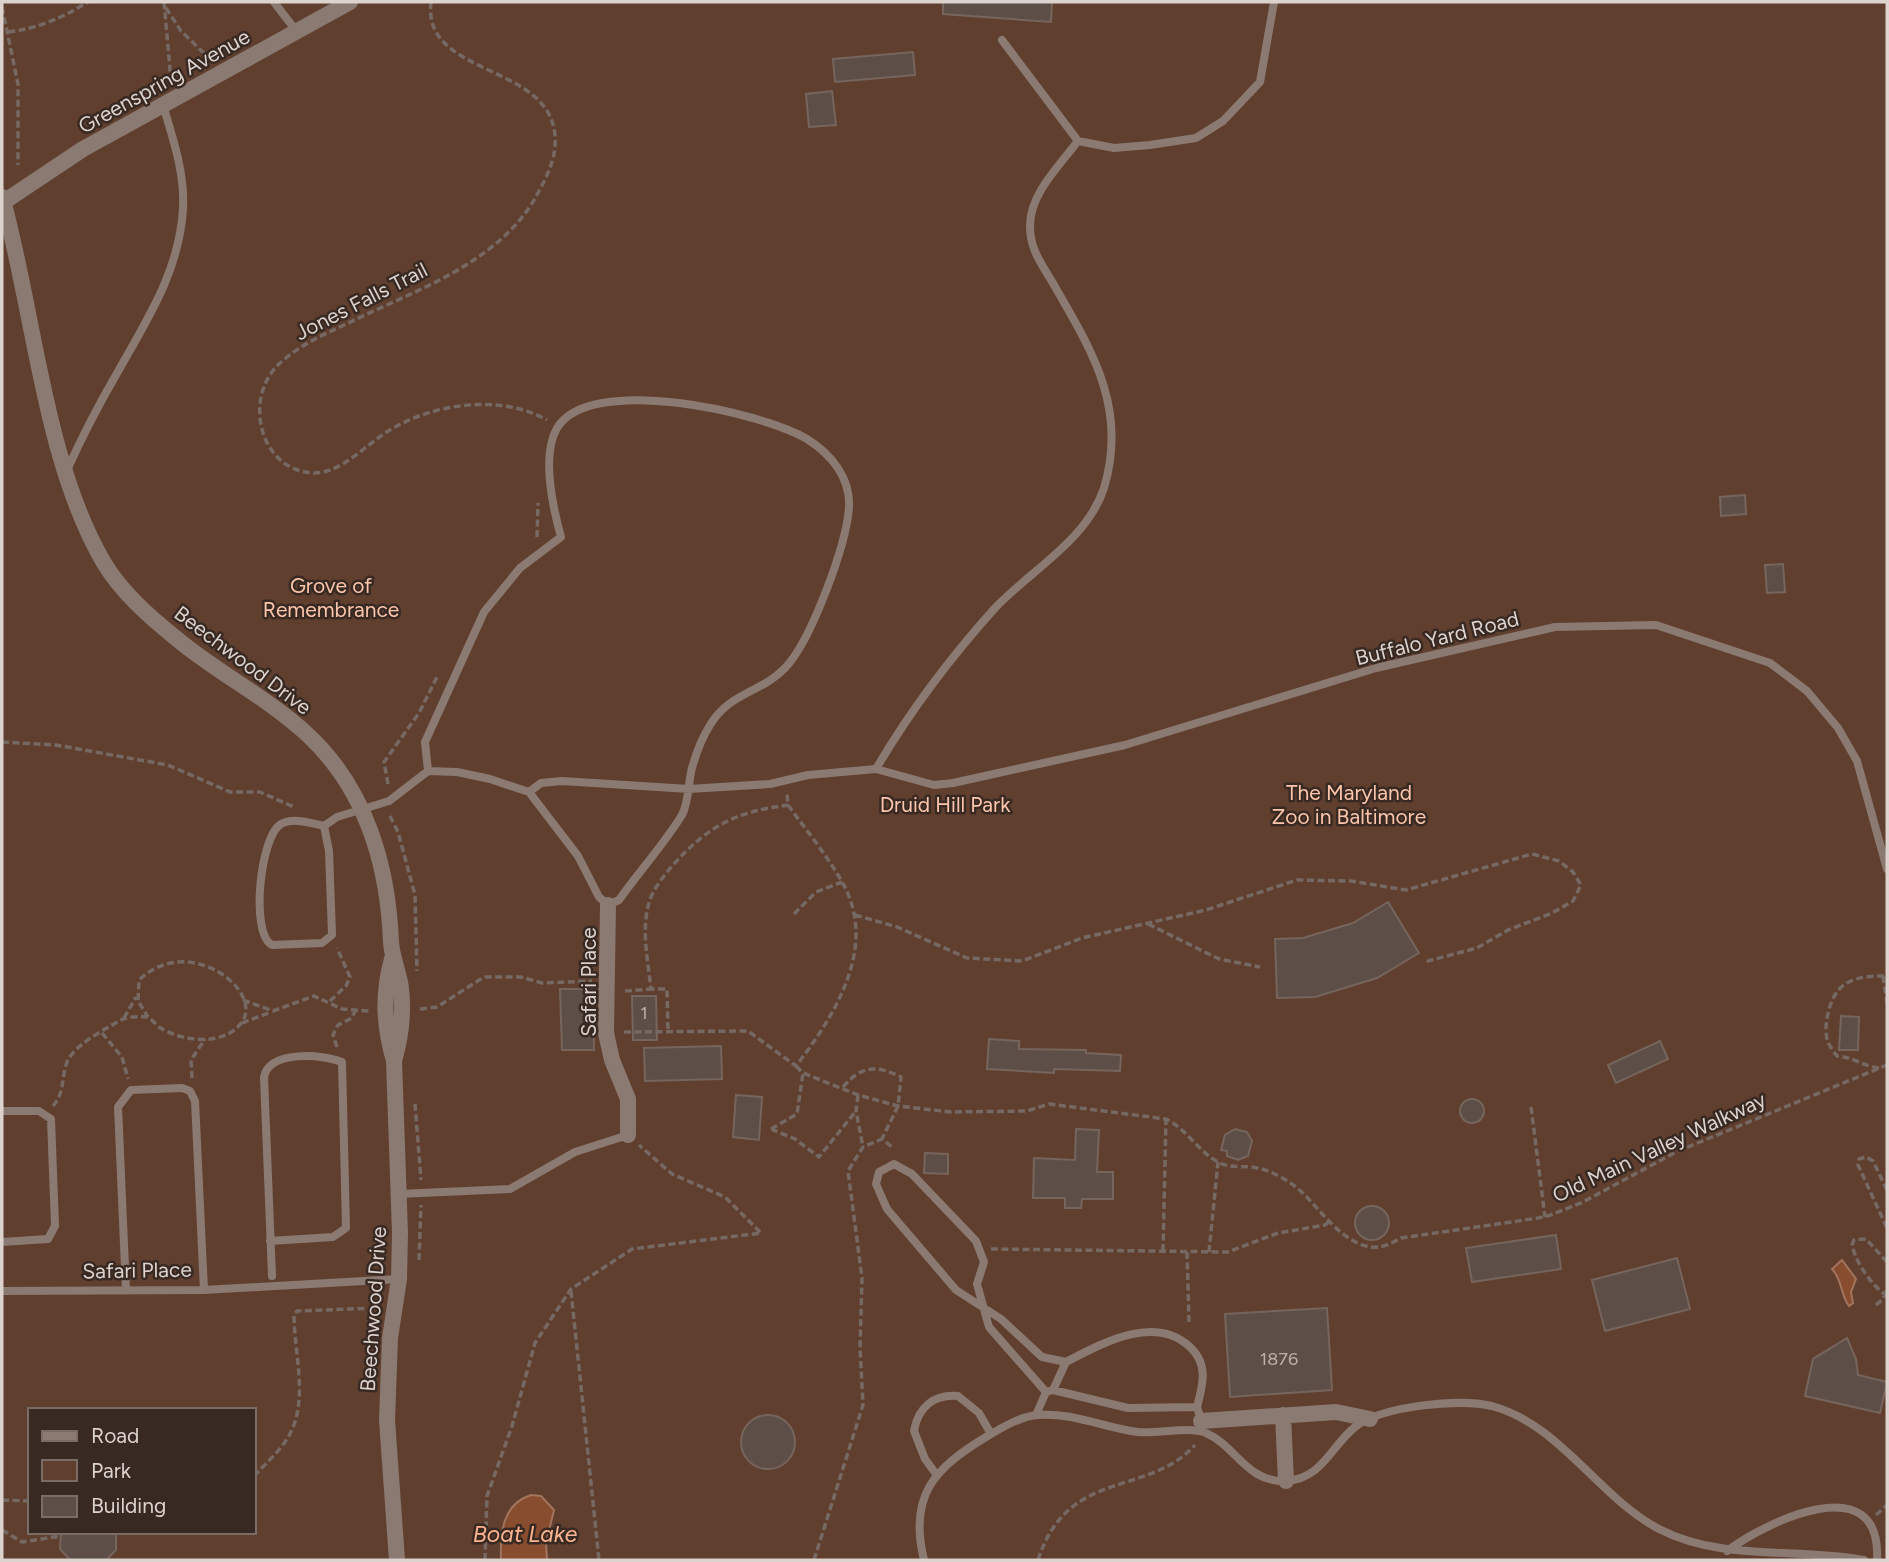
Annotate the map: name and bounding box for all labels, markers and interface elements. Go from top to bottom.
street label: Greenspring Avenue [74,23,254,139]
street label: Jones Falls Trail [291,257,431,345]
park label: Grove of Remembrance [263,573,399,622]
street label: Beechwood Drive [169,600,317,720]
street label: Buffalo Yard Road [1353,606,1521,670]
park label: The Maryland Zoo in Baltimore [1272,780,1426,829]
park label: Druid Hill Park [880,792,1011,817]
street label: Safari Place [576,927,601,1037]
house number: 1 [640,1002,648,1024]
street label: Old Main Valley Walkway [1548,1087,1770,1207]
street label: Beechwood Drive [355,1226,391,1392]
street label: Safari Place [82,1257,192,1283]
house number: 1876 [1260,1348,1298,1370]
legend [28,1408,256,1534]
text: Road [91,1423,139,1448]
text: Park [91,1458,132,1483]
text: Building [91,1493,166,1518]
water label: Boat Lake [473,1520,578,1548]

